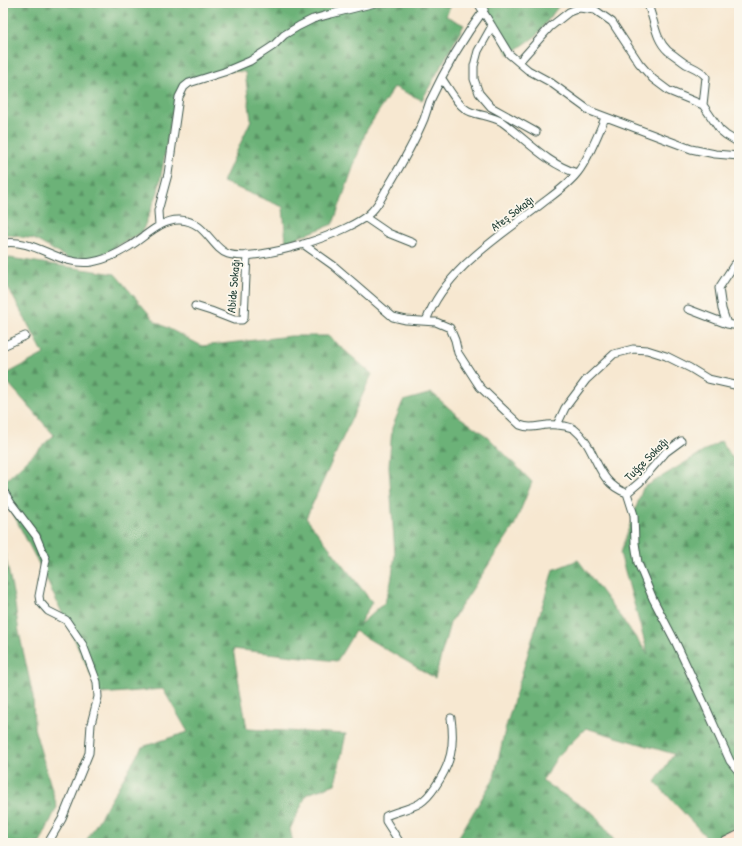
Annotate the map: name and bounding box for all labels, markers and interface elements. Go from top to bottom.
street label: Ateş Sokağı [487,191,537,235]
street label: Abide Sokağı [222,258,244,314]
street label: Tuğçe Sokağı [620,433,672,485]

